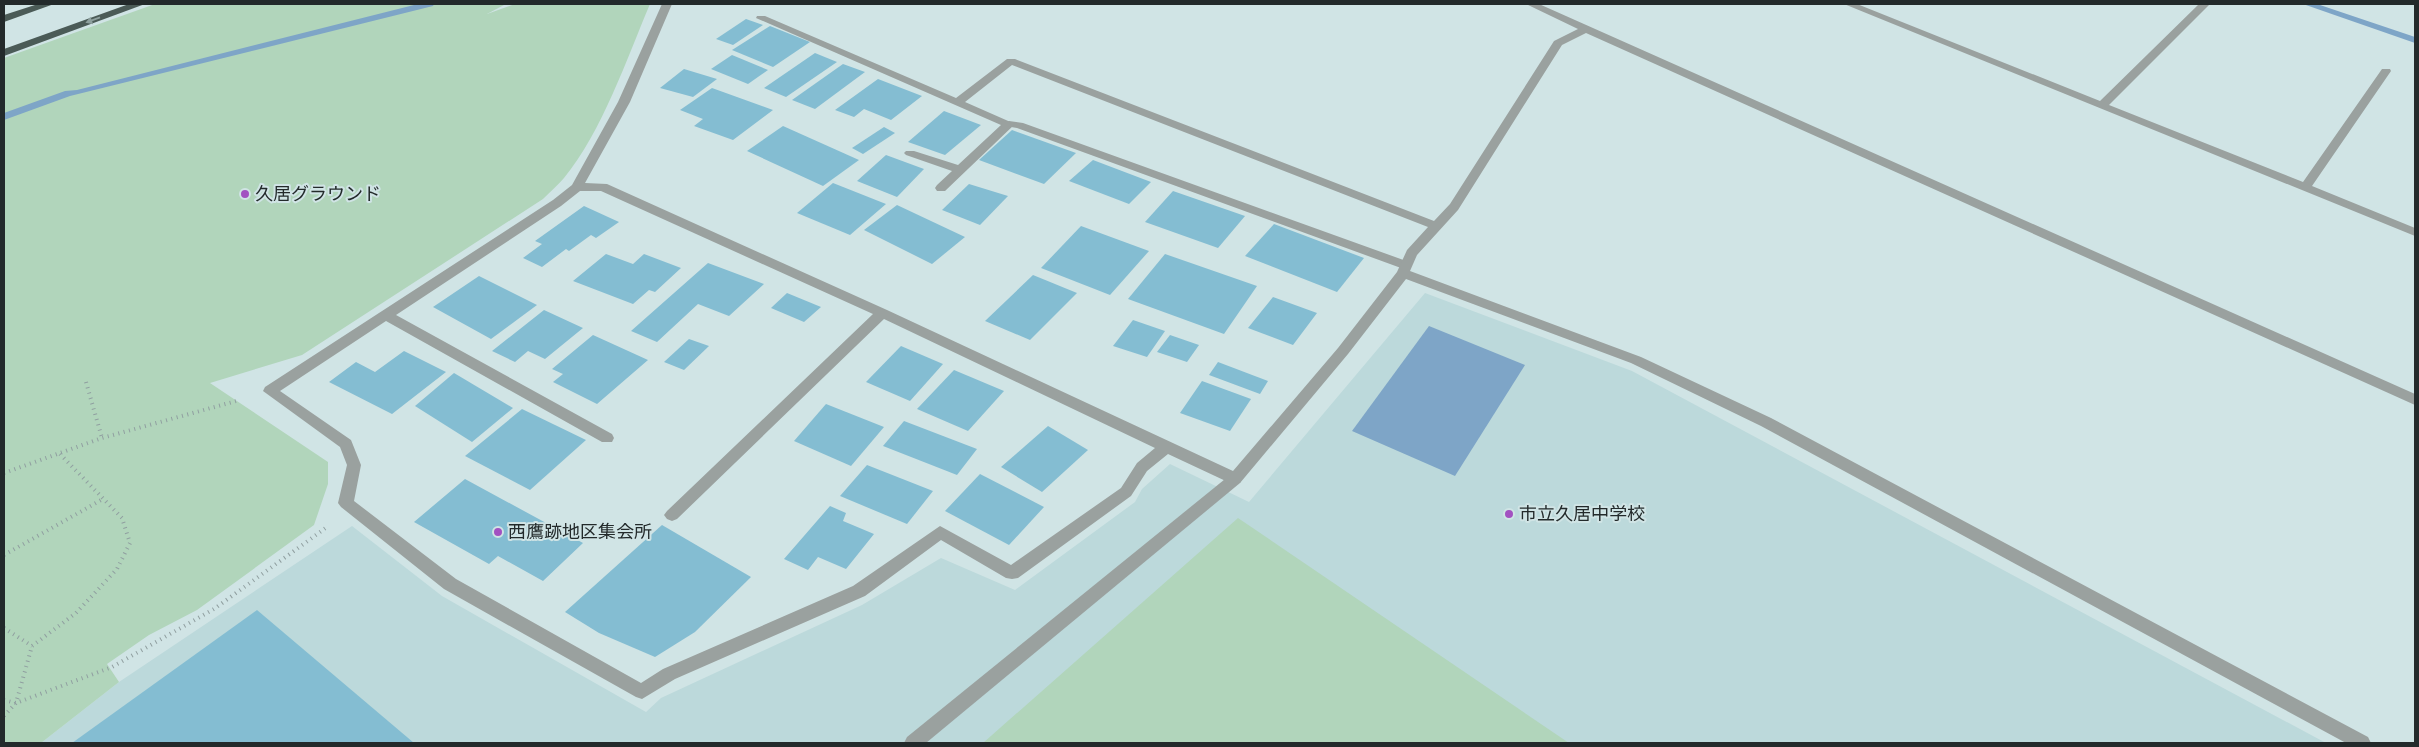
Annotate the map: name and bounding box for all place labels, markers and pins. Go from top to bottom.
place label: 久居グラウンド [255,183,381,205]
marker: 久居グラウンド [239,188,251,200]
place label: 市立久居中学校 [1519,503,1645,525]
marker: 市立久居中学校 [1503,508,1515,520]
place label: 西鷹跡地区集会所 [508,521,652,543]
marker: 西鷹跡地区集会所 [492,526,504,538]

